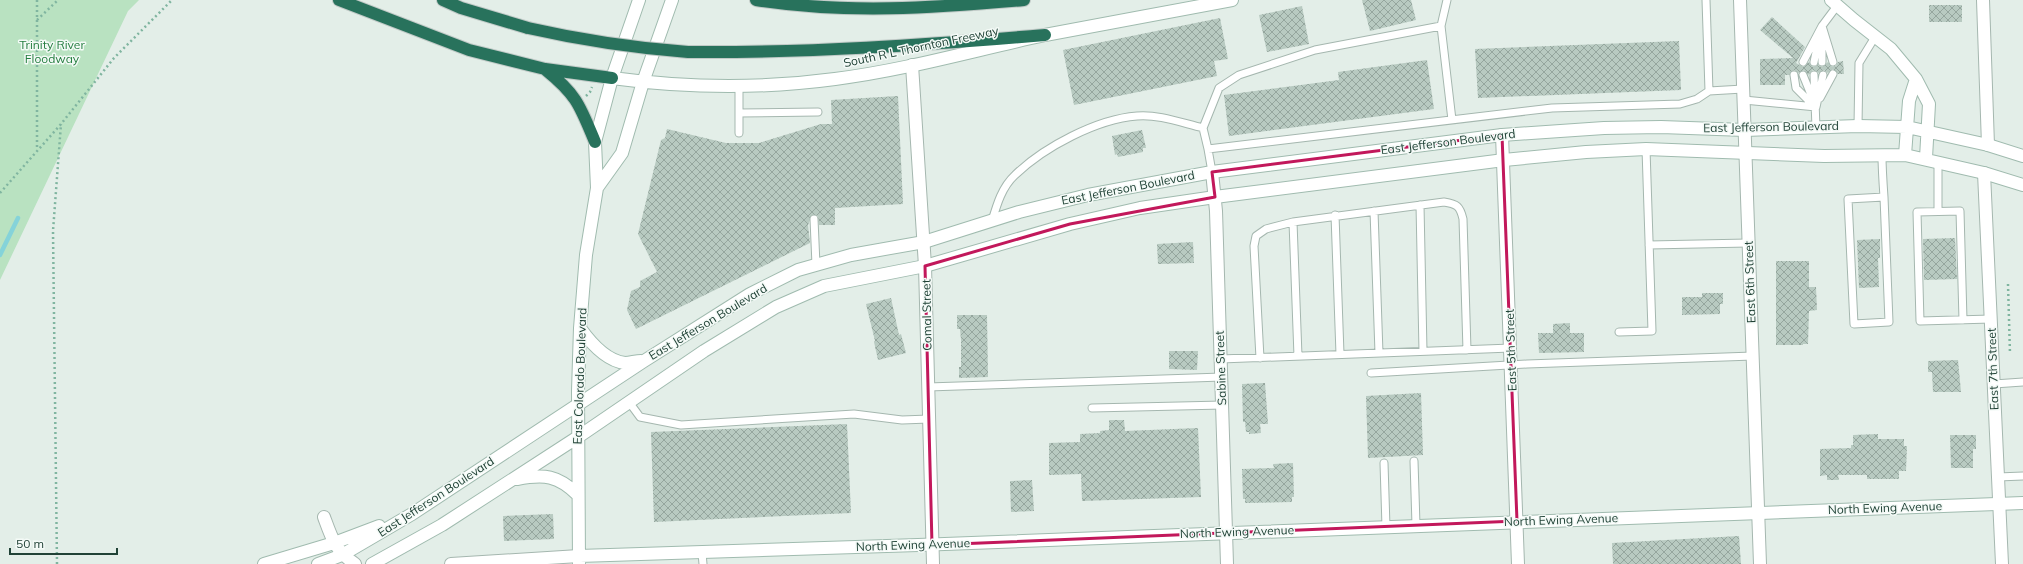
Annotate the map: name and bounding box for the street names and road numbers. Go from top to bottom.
street label: South R L Thornton Freeway [842,23,1000,70]
street label: East Jefferson Boulevard [1703,118,1839,135]
street label: East Jefferson Boulevard [1380,126,1516,157]
street label: East Jefferson Boulevard [1060,167,1196,208]
street label: East 6th Street [1741,241,1758,323]
street label: Comal Street [918,279,935,351]
street label: East Jefferson Boulevard [646,280,770,363]
street label: East Colorado Boulevard [570,307,589,444]
street label: East 5th Street [1502,309,1519,391]
street label: East 7th Street [1984,328,2001,410]
street label: Sabine Street [1212,330,1229,406]
street label: East Jefferson Boulevard [375,453,497,540]
street label: North Ewing Avenue [1828,498,1942,517]
street label: North Ewing Avenue [1504,510,1618,529]
street label: North Ewing Avenue [1180,522,1294,541]
street label: North Ewing Avenue [856,535,970,554]

